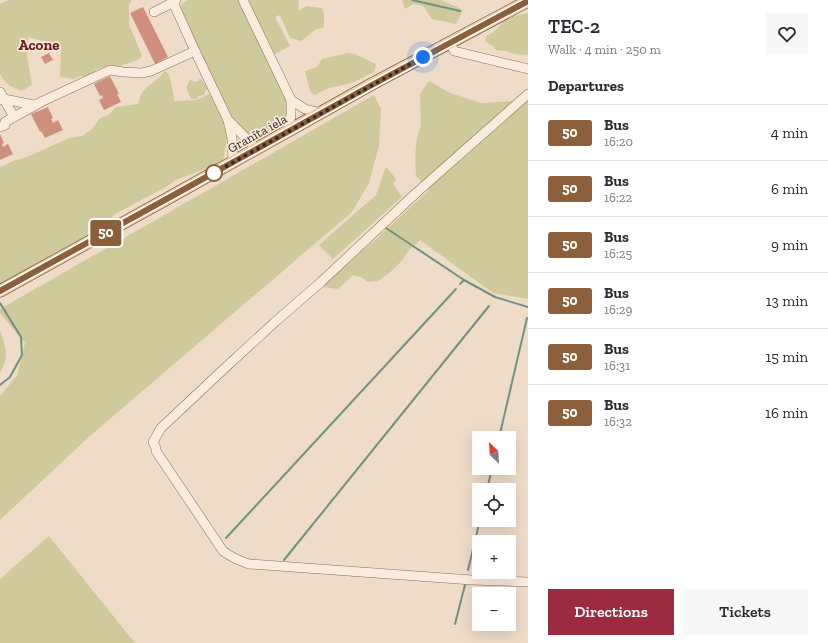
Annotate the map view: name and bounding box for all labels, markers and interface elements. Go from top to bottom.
button: heart [766,13,808,55]
text: TEC-2 [548,15,600,38]
district label: Acone [18,36,60,54]
text: Walk · 4 min · 250 m [548,42,661,57]
your location [413,47,433,67]
text: Departures [548,77,624,95]
street label: Granīta iela [225,111,290,156]
text: Bus [604,116,629,134]
text: 50 [562,124,578,141]
text: 4 min [771,124,808,142]
text: 16:20 [604,134,633,149]
unlabelled marker [205,164,223,182]
text: Bus [604,172,629,190]
text: 50 [562,180,578,197]
text: 6 min [771,180,808,198]
text: 16:22 [604,190,632,205]
line badge: 50 [88,220,124,246]
text: 50 [98,224,114,241]
text: Bus [604,228,629,246]
text: 50 [562,236,578,253]
text: 9 min [771,236,808,254]
text: 16:25 [604,246,632,261]
text: Bus [604,284,629,302]
text: 50 [562,292,578,309]
text: 13 min [766,292,808,310]
text: 16:29 [604,302,632,317]
text: Bus [604,340,629,358]
text: 50 [562,348,578,365]
text: 15 min [765,348,808,366]
text: 16:31 [604,358,630,373]
text: Bus [604,396,629,414]
text: 50 [562,404,578,421]
text: 16 min [765,404,808,422]
text: 16:32 [604,414,632,429]
north arrow [472,431,516,475]
map controls [472,431,516,631]
button: locate [472,483,516,527]
button: + [472,535,516,579]
button: − [472,587,516,631]
button: Directions [548,589,674,635]
button: Tickets [682,589,808,635]

